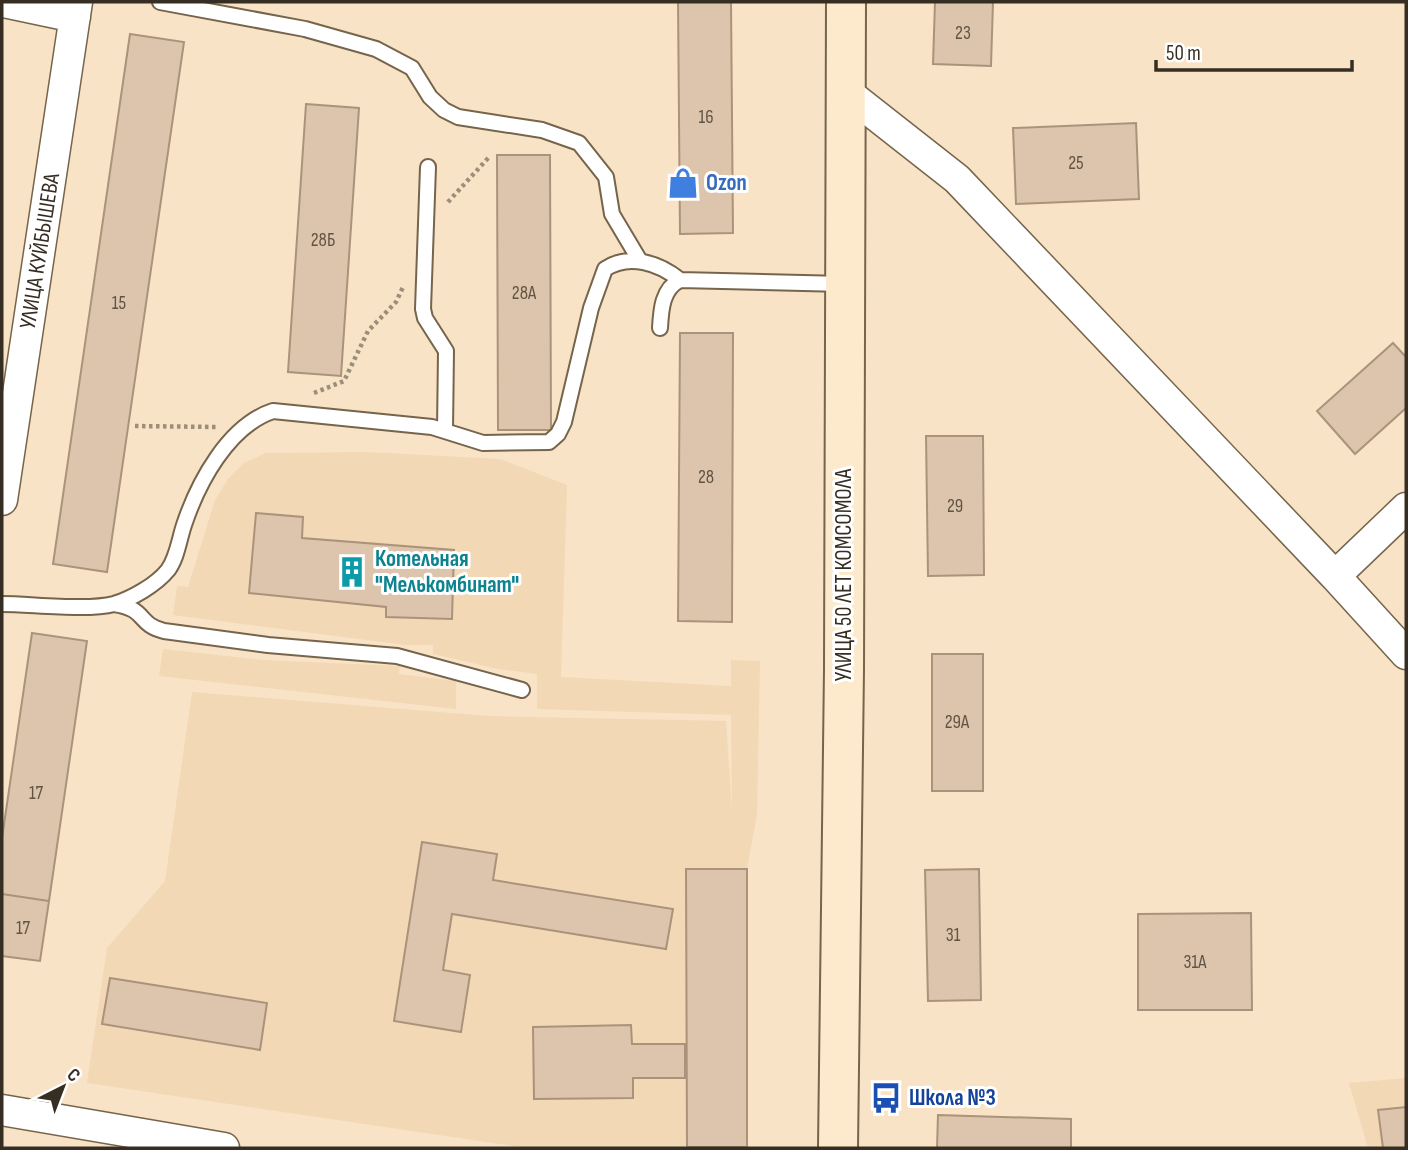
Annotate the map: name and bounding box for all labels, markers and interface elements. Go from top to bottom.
house number: 23 [955,22,971,45]
scale bar [1156,28,1352,72]
text: 50 m [1166,41,1201,66]
house number: 16 [699,106,713,129]
house number: 25 [1068,152,1084,175]
shop icon: Ozon [666,166,700,200]
place label: Ozon [706,169,747,197]
street label: УЛИЦА КУЙБЫШЕВА [14,171,66,331]
house number: 28Б [311,229,335,252]
house number: 28А [512,282,537,305]
house number: 15 [112,292,126,315]
house number: 28 [698,466,714,489]
street label: УЛИЦА 50 ЛЕТ КОМСОМОЛА [830,468,858,681]
house number: 29 [947,495,963,518]
place label: Котельная "Мелькомбинат" [375,545,519,599]
building icon: Котельная "Мелькомбинат" [335,555,369,589]
house number: 29А [945,711,970,734]
house number: 17 [29,782,44,805]
house number: 17 [16,917,31,940]
house number: 31 [946,924,961,947]
house number: 31А [1183,951,1207,974]
north arrow [28,1052,98,1122]
text: С [62,1064,85,1087]
bus stop icon: Школа №3 [869,1081,903,1115]
place label: Школа №3 [909,1084,996,1112]

